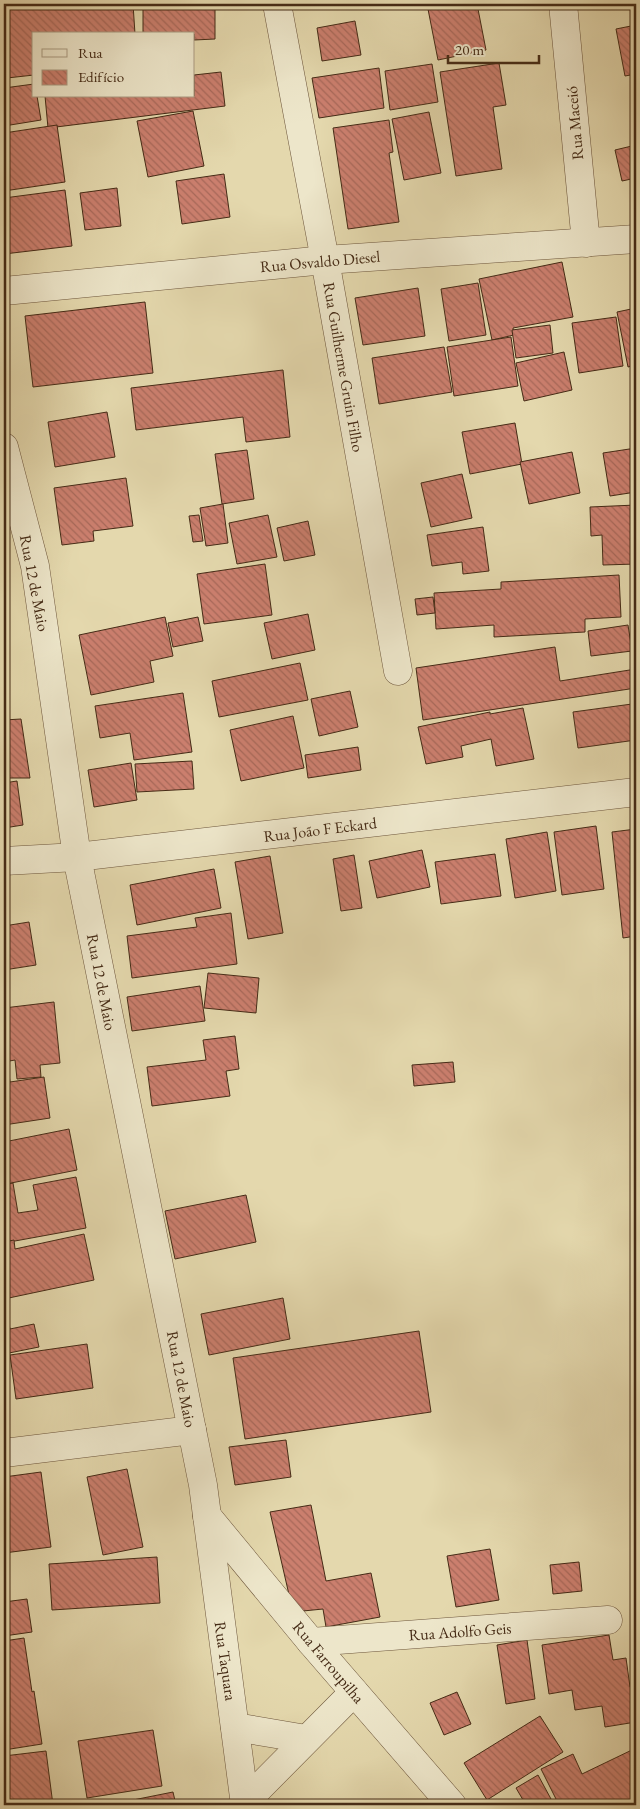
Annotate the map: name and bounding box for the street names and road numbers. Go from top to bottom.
street label: Rua Maceió [561,85,588,161]
street label: Rua Osvaldo Diesel [259,246,381,277]
street label: Rua Guilherme Gruin Filho [318,281,369,454]
street label: Rua 12 de Maio [15,533,54,633]
street label: Rua João F Eckard [262,812,379,847]
street label: Rua 12 de Maio [82,932,121,1032]
street label: Rua 12 de Maio [162,1329,201,1429]
street label: Rua Farroupilha [288,1617,370,1708]
street label: Rua Adolfo Geis [408,1617,512,1646]
street label: Rua Taquara [210,1620,242,1703]

